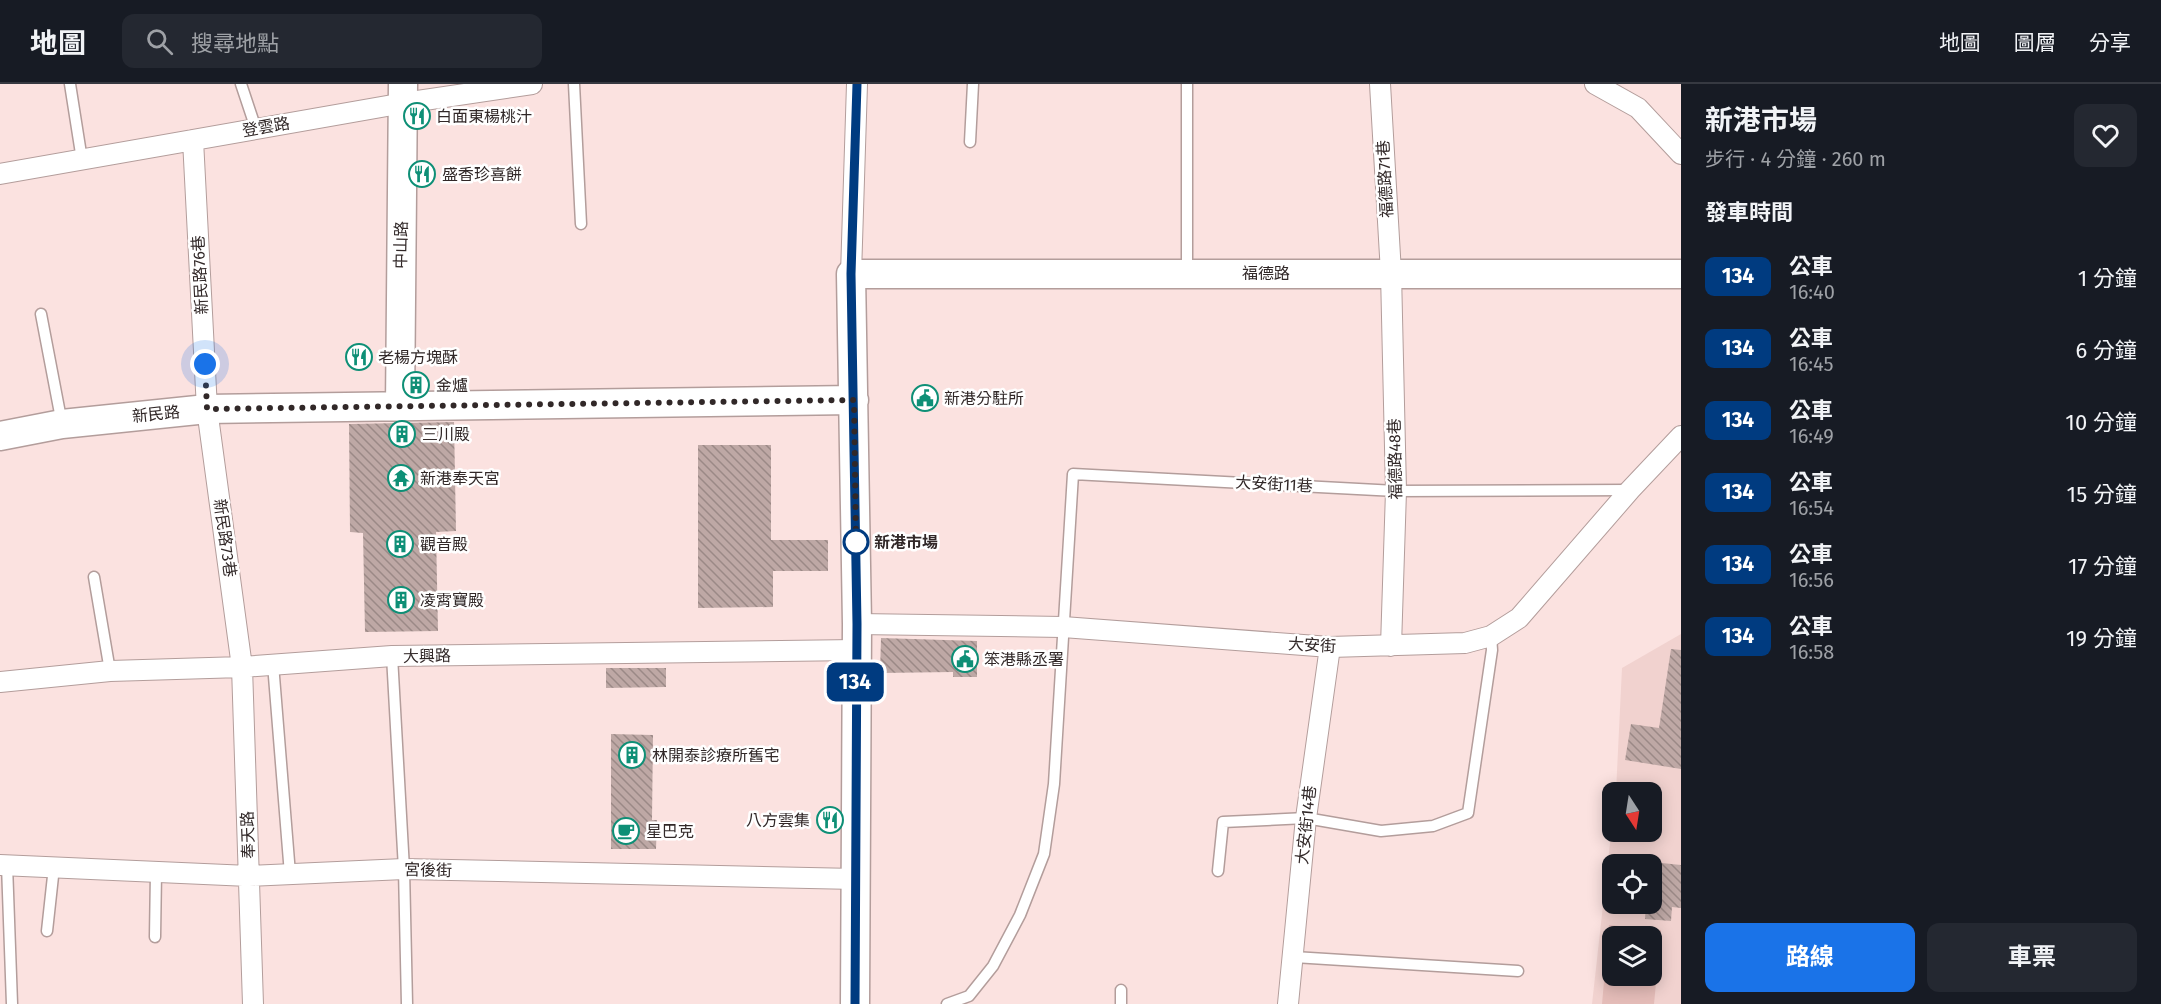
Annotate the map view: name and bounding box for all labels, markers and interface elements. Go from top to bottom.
search box [122,14,542,68]
icon: search [143,25,176,58]
text: 地圖 [30,27,86,60]
text: 搜尋地點 [191,30,279,57]
text: 地圖 [1939,30,1981,56]
text: 圖層 [2014,30,2056,56]
text: 分享 [2089,30,2131,56]
restaurant icon: 白面東楊桃汁 [402,101,432,131]
text: 新港市場 [1705,104,1817,137]
button: heart [2074,104,2137,167]
place label: 白面東楊桃汁 [436,107,532,126]
street label: 登雲路 [241,113,291,141]
street label: 福德路71巷 [1373,140,1397,218]
text: 步行 · 4 分鐘 · 260 m [1705,147,1886,171]
restaurant icon: 盛香珍喜餅 [407,159,437,189]
place label: 盛香珍喜餅 [442,165,522,184]
text: 發車時間 [1705,199,1793,226]
street label: 中山路 [391,221,411,269]
street label: 新民路76巷 [188,235,212,315]
text: 公車 [1789,253,1833,280]
text: 134 [1722,263,1754,289]
street label: 福德路 [1242,264,1290,283]
text: 1 分鐘 [2078,265,2137,292]
text: 16:40 [1789,280,1835,304]
text: 公車 [1789,325,1833,352]
text: 134 [1722,335,1754,361]
text: 6 分鐘 [2075,337,2137,364]
restaurant icon: 老楊方塊酥 [344,342,374,372]
place label: 老楊方塊酥 [378,348,458,367]
your location [190,349,220,379]
text: 16:45 [1789,352,1833,376]
building icon: 金爐 [401,370,431,400]
place label: 金爐 [436,376,468,395]
public building icon: 新港分駐所 [910,383,940,413]
place label: 新港分駐所 [944,389,1024,408]
text: 公車 [1789,397,1833,424]
street label: 新民路 [131,402,181,426]
text: 134 [1722,407,1754,433]
text: 10 分鐘 [2065,409,2137,436]
street label: 福德路48巷 [1385,418,1405,500]
building icon: 三川殿 [387,419,417,449]
text: 16:49 [1789,424,1834,448]
place label: 三川殿 [422,425,470,444]
temple icon: 新港奉天宮 [386,463,416,493]
place label: 新港奉天宮 [420,469,500,488]
text: 公車 [1789,469,1833,496]
street label: 大安街11巷 [1235,472,1313,496]
text: 134 [1722,479,1754,505]
text: 15 分鐘 [2067,481,2137,508]
text: 16:54 [1789,496,1834,520]
street label: 新民路73巷 [210,498,240,578]
building icon: 觀音殿 [385,529,415,559]
marker: 新港市場 [843,529,869,555]
place label: 新港市場 [874,533,938,552]
place label: 觀音殿 [420,535,468,554]
text: 公車 [1789,541,1833,568]
text: 134 [1722,551,1754,577]
text: 17 分鐘 [2068,553,2137,580]
text: 16:56 [1789,568,1834,592]
building icon: 凌霄寶殿 [386,585,416,615]
place label: 凌霄寶殿 [420,591,484,610]
text: 公車 [1789,613,1833,640]
text: 134 [1722,623,1754,649]
text: 19 分鐘 [2066,625,2137,652]
street label: 大安街 [1288,634,1336,656]
text: 16:58 [1789,640,1834,664]
public building icon: 笨港縣丞署 [950,644,980,674]
street label: 大興路 [403,646,451,666]
place label: 笨港縣丞署 [984,650,1064,669]
line badge: 134 [820,662,890,702]
text: 134 [839,669,871,695]
building icon: 林開泰診療所舊宅 [617,740,647,770]
place label: 林開泰診療所舊宅 [652,746,780,765]
north arrow [1602,782,1662,842]
map controls [1602,782,1662,986]
street label: 大安街14巷 [1292,784,1320,866]
restaurant icon: 八方雲集 [815,805,845,835]
street label: 奉天路 [238,811,258,859]
place label: 八方雲集 [746,811,810,830]
cafe icon: 星巴克 [611,816,641,846]
place label: 星巴克 [646,822,694,841]
button: locate [1602,854,1662,914]
street label: 宮後街 [404,860,452,880]
button: 路線 [1705,923,1915,992]
button: 車票 [1927,923,2137,992]
button: layers [1602,926,1662,986]

